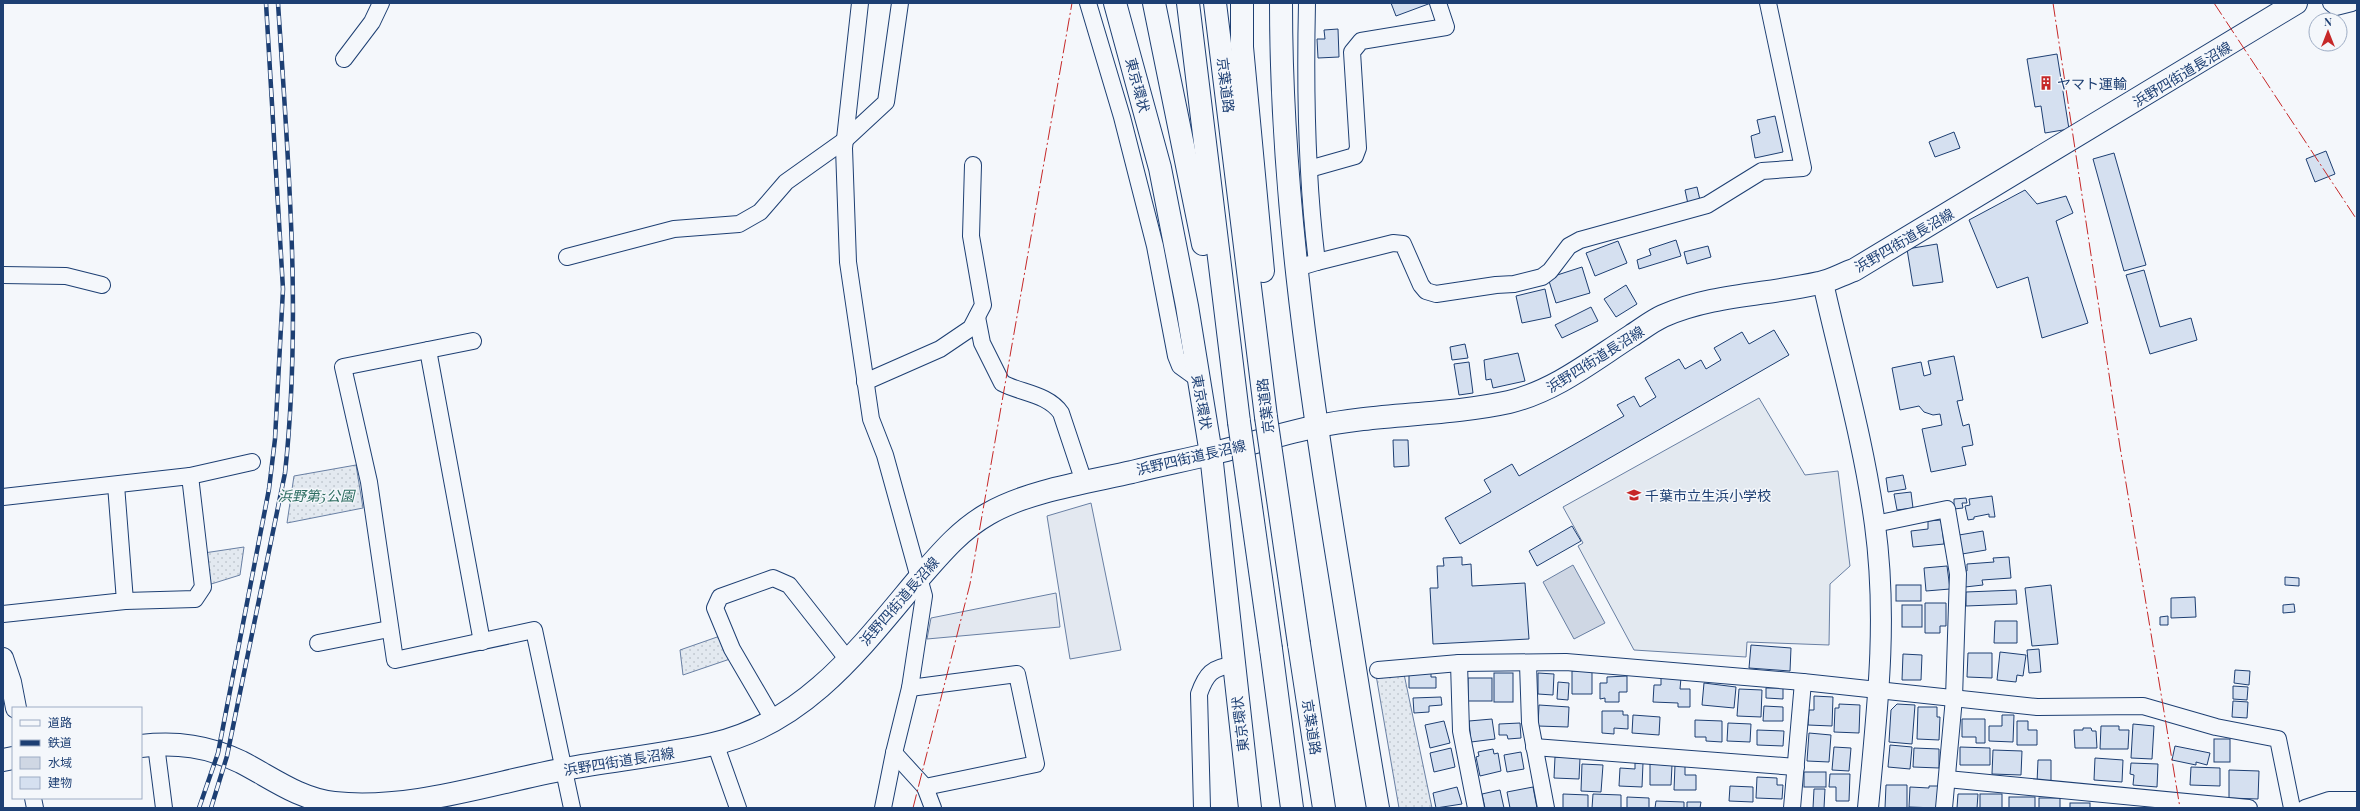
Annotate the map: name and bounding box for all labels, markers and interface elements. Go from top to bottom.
north arrow [2308,12,2348,52]
text: N [2324,14,2332,29]
street label: 浜野四街道長沼線 [2129,37,2235,111]
street label: 東京環状 [1122,55,1154,115]
street label: 京葉道路 [1213,56,1239,114]
place label: ヤマト運輸 [2057,74,2127,93]
building icon: ヤマト運輸 [2038,75,2054,91]
street label: 浜野四街道長沼線 [1851,204,1957,276]
street label: 浜野四街道長沼線 [1542,321,1648,397]
street label: 東京環状 [1188,373,1216,431]
street label: 京葉道路 [1252,377,1278,435]
street label: 浜野四街道長沼線 [1134,435,1248,479]
park label: 浜野第5公園 [278,486,356,505]
place label: 千葉市立生浜小学校 [1645,486,1771,505]
school or university icon: 千葉市立生浜小学校 [1626,487,1642,503]
street label: 浜野四街道長沼線 [855,553,943,649]
street label: 東京環状 [1227,695,1253,753]
street label: 京葉道路 [1298,698,1326,756]
legend [12,707,142,799]
text: 道路 [48,714,72,730]
text: 鉄道 [48,734,72,750]
street label: 浜野四街道長沼線 [562,743,676,779]
text: 水域 [48,754,72,770]
text: 建物 [48,774,72,790]

